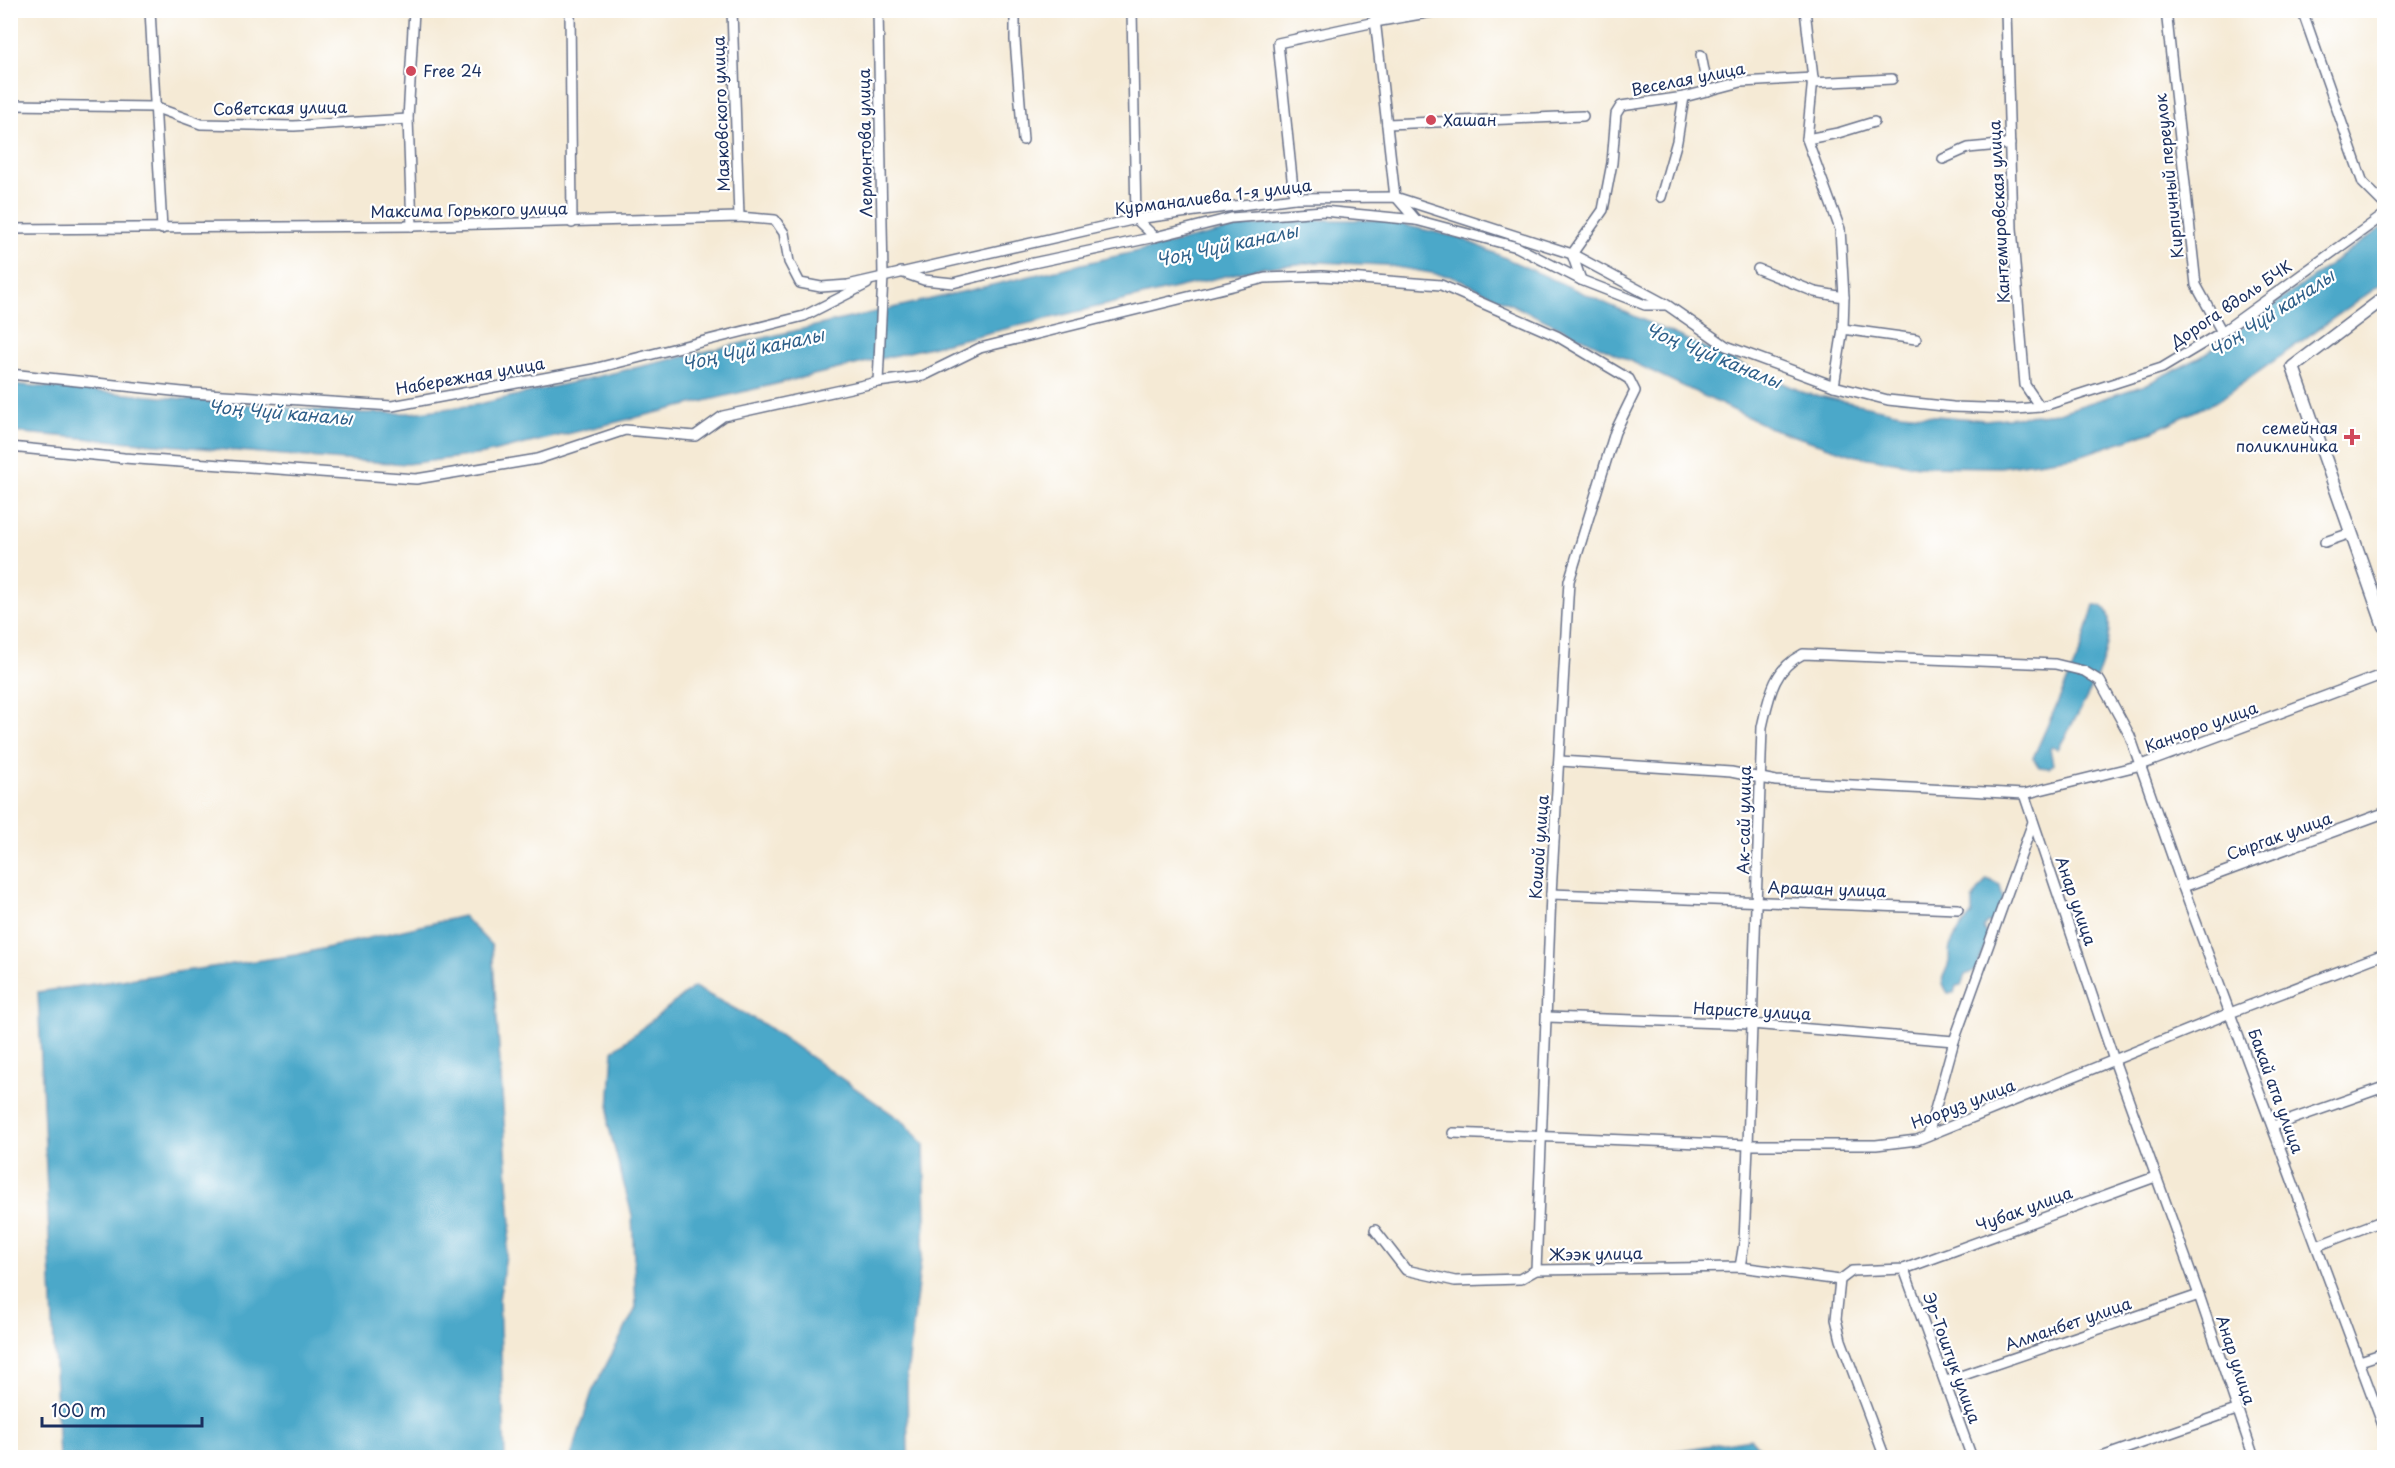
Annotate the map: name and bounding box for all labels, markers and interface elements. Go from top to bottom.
street label: Маяковского улица [705,36,735,192]
street label: Веселая улица [1629,55,1747,101]
place label: Free 24 [423,58,482,82]
marker: Free 24 [404,64,418,78]
street label: Лермонтова улица [851,68,877,218]
street label: Кирпичный переулок [2147,92,2189,260]
street label: Советская улица [213,94,347,120]
place label: Хашан [1443,107,1497,131]
marker: Хашан [1424,113,1438,127]
street label: Кантемировская улица [1981,120,2015,304]
street label: Курманалиева 1-я улица [1113,172,1313,220]
street label: Максима Горького улица [370,195,568,223]
water label: Чоң Чүй каналы [1153,216,1302,273]
street label: Дорога вдоль БЧК [2164,253,2296,353]
water label: Чоң Чүй каналы [2203,261,2341,363]
water label: Чоң Чүй каналы [1641,315,1787,395]
water label: Чоң Чүй каналы [679,320,828,377]
street label: Набережная улица [393,350,546,400]
water label: Чоң Чүй каналы [207,392,355,431]
place label: семейная поликлиника [2236,415,2338,457]
marker: семейная поликлиника [2343,428,2361,446]
street label: Канчоро улица [2141,694,2261,758]
street label: Ак-сай улица [1730,765,1756,875]
street label: Кошой улица [1522,794,1554,900]
street label: Сыргак улица [2223,805,2335,865]
street label: Анар улица [2050,853,2103,948]
street label: Арашан улица [1767,874,1887,902]
street label: Наристе улица [1692,995,1812,1025]
street label: Бакай ата улица [2243,1025,2311,1157]
street label: Нооруз улица [1907,1072,2018,1134]
street label: Чубак улица [1972,1179,2075,1237]
street label: Жээк улица [1548,1240,1643,1266]
street label: Эр-Тоштук улица [1918,1288,1988,1426]
street label: Алманбет улица [2001,1290,2134,1356]
street label: Анар улица [2211,1312,2263,1408]
scale bar [42,1390,202,1428]
text: 100 m [51,1396,106,1423]

